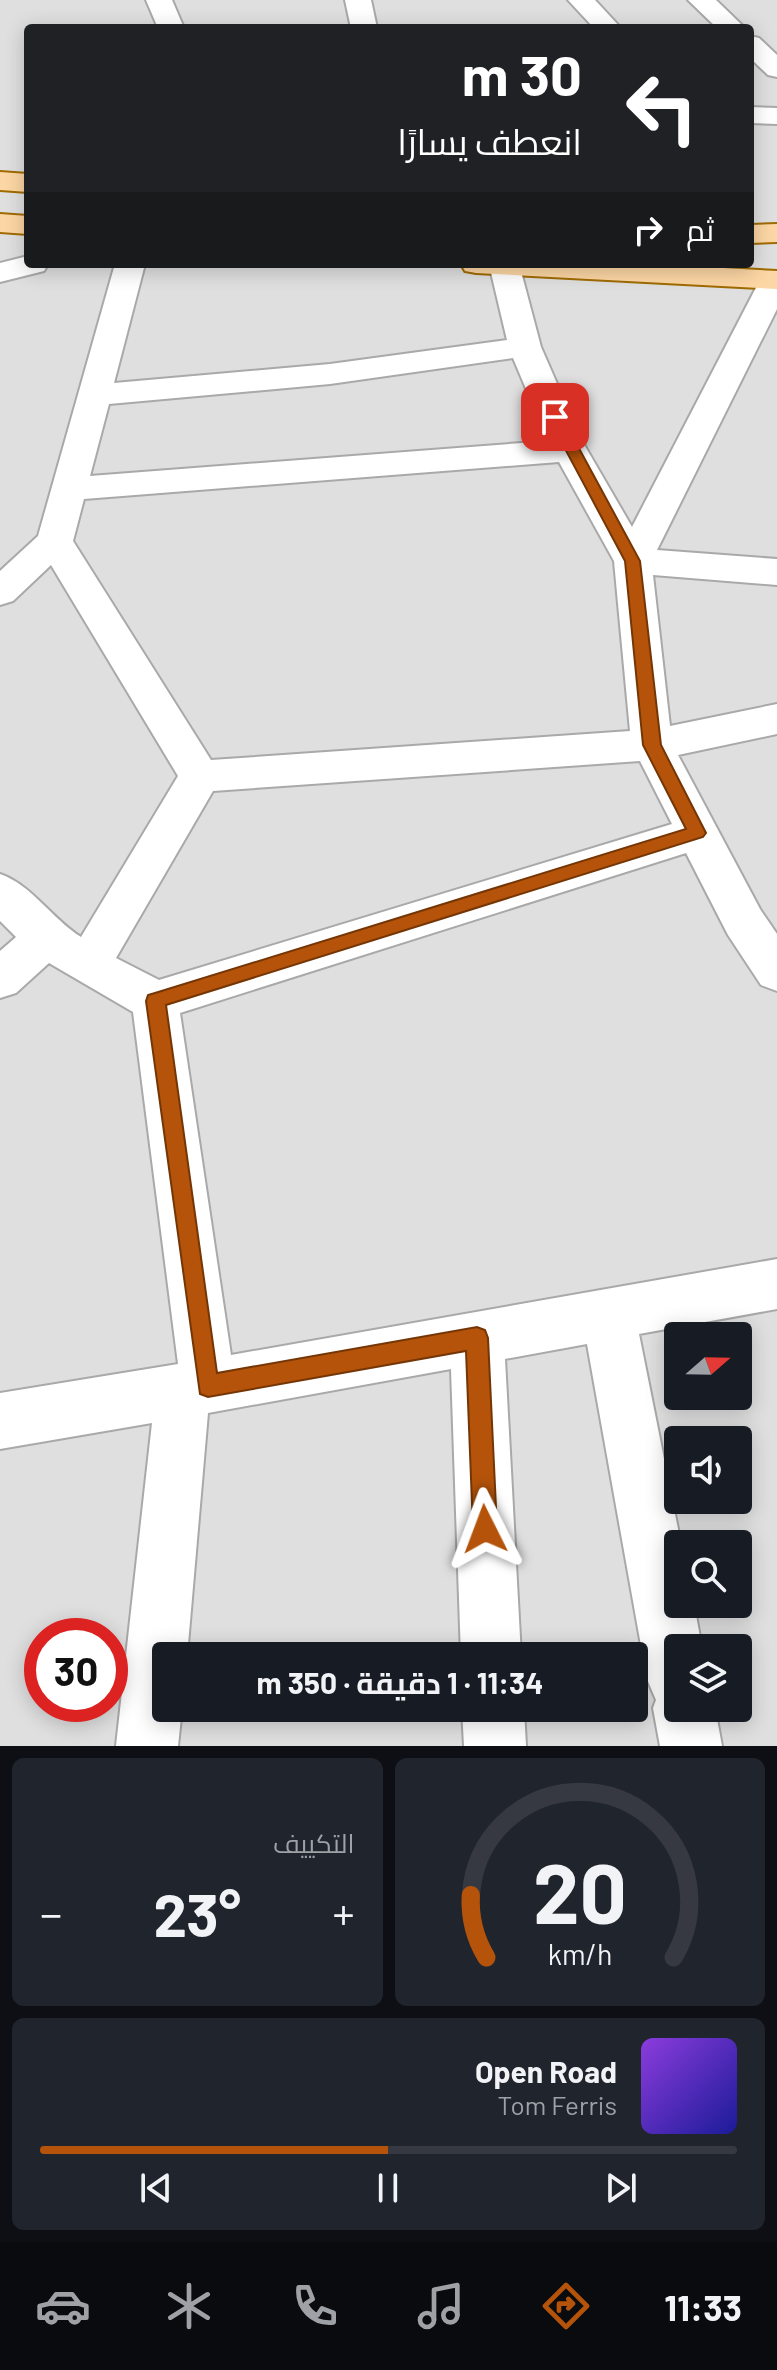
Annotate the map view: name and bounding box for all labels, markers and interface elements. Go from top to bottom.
text: 30 m [462,40,582,107]
icon: left [610,56,714,160]
text: انعطف يسارًا [397,119,582,162]
icon: right [626,208,670,252]
text: ثم [686,211,714,247]
pin [521,383,589,451]
icon: arrive [533,395,577,439]
north arrow [664,1322,752,1410]
map controls [664,1322,752,1722]
button: sound [664,1426,752,1514]
position arrow [443,1487,527,1571]
button: search [664,1530,752,1618]
speed limit sign: 30 [24,1618,128,1722]
button: layers [664,1634,752,1722]
text: 11:34 · 1 دقيقة · 350 m [257,1664,543,1700]
text: التكييف [273,1827,355,1858]
text: 20 [533,1841,627,1941]
text: 23° [153,1877,241,1949]
text: − [40,1886,62,1939]
text: + [332,1886,354,1939]
text: km/h [547,1936,612,1971]
text: Open Road [475,2053,617,2089]
text: Tom Ferris [498,2089,617,2120]
icon: previous [134,2166,178,2210]
icon: pause [366,2166,410,2210]
icon: next [599,2166,643,2210]
icon: car [35,2278,91,2334]
icon: climate [161,2278,217,2334]
icon: phone [287,2278,343,2334]
icon: music [413,2278,469,2334]
icon: directions [538,2278,594,2334]
text: 11:33 [664,2285,742,2328]

